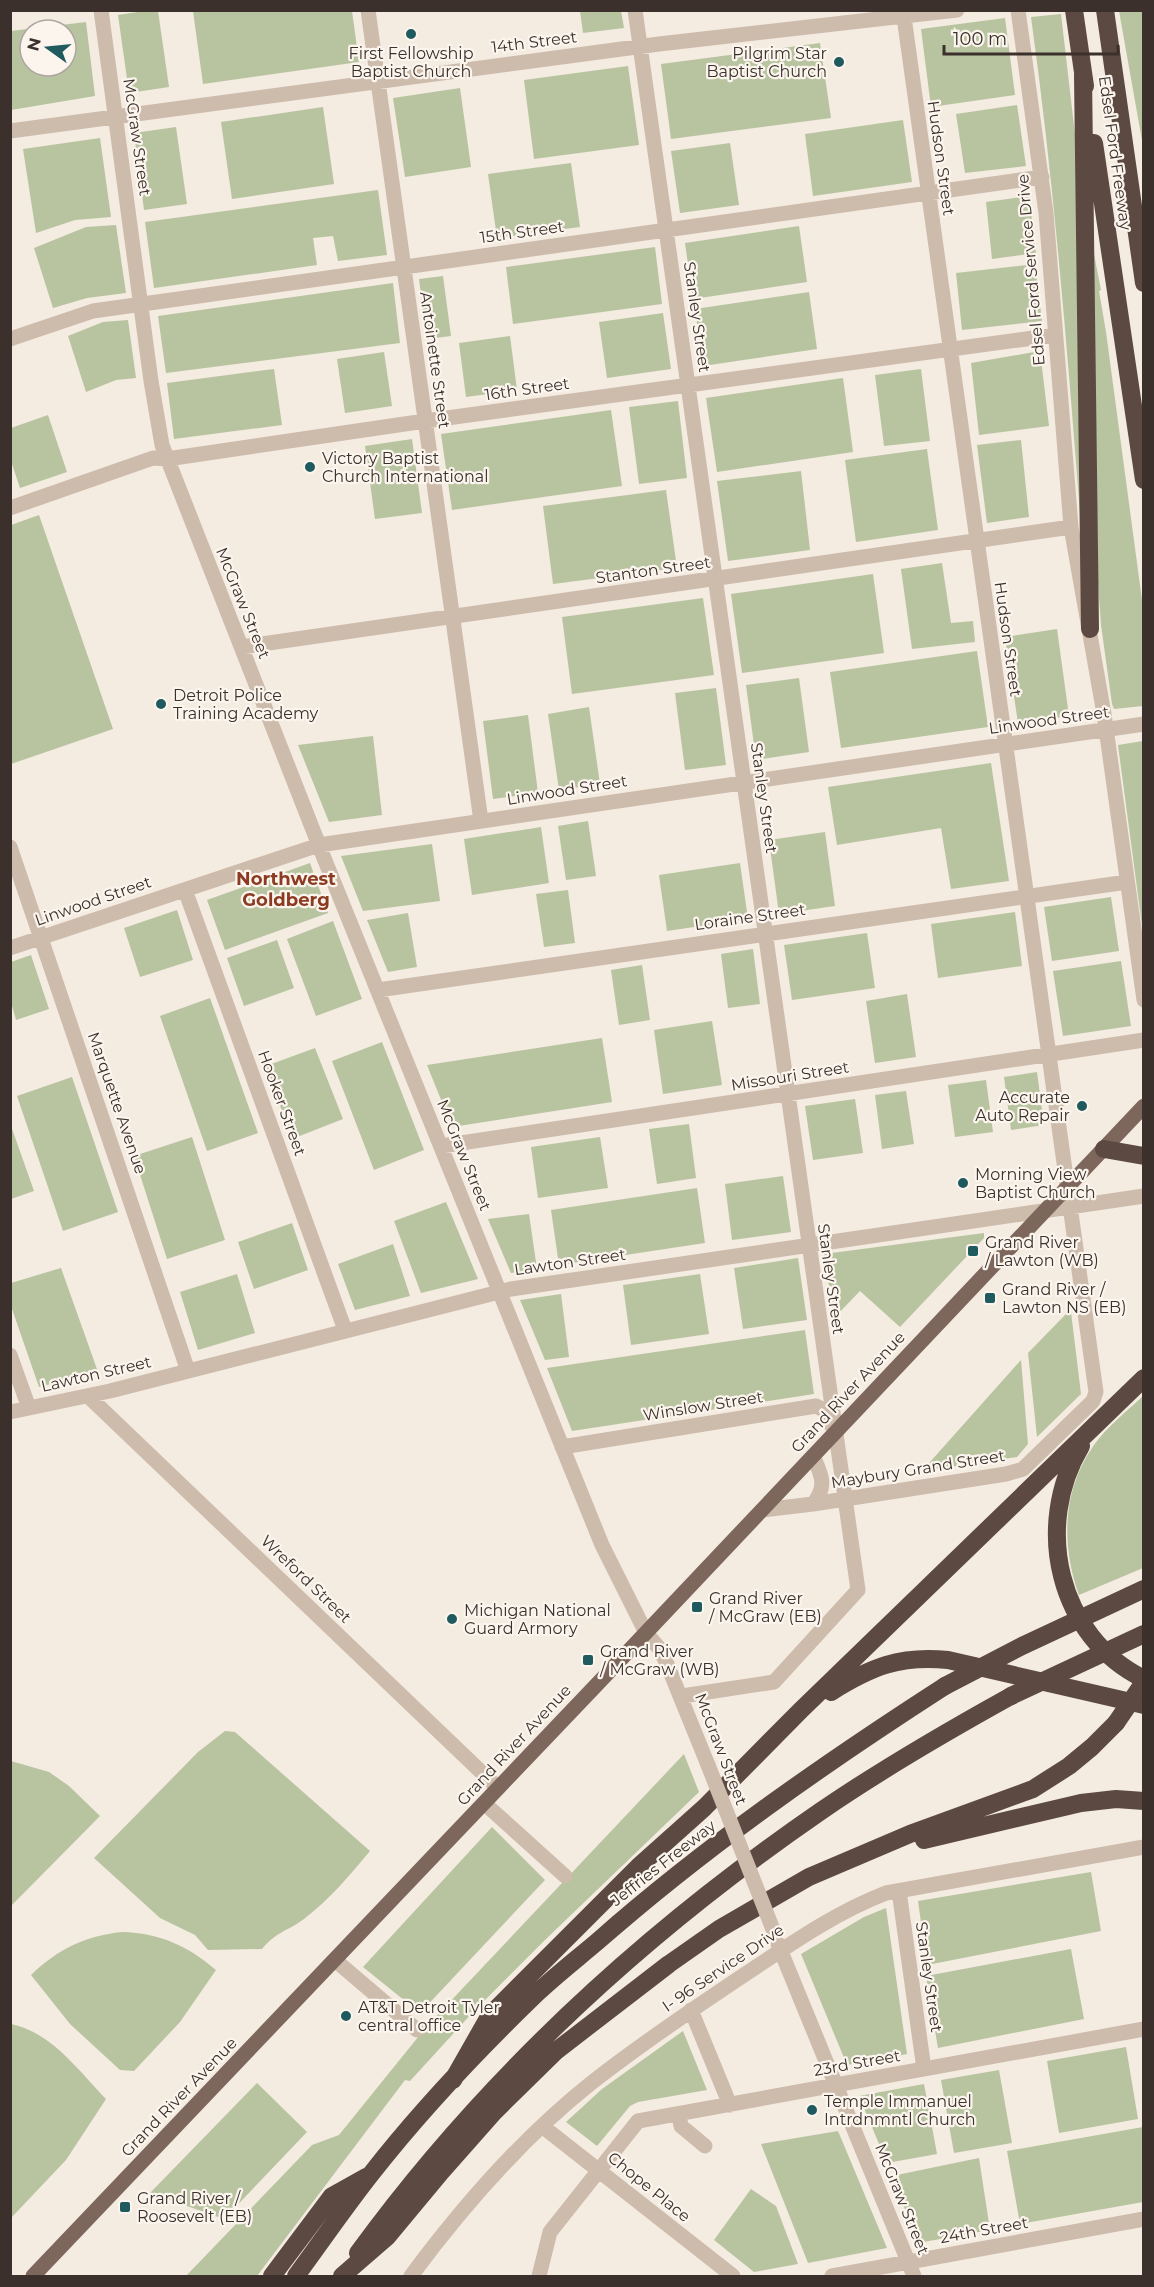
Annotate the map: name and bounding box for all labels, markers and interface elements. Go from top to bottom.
north arrow [18,18,78,78]
scale bar [944,18,1118,56]
marker: First Fellowship Baptist Church [404,27,418,41]
street label: 14th Street [490,27,578,57]
text: 100 m [953,28,1007,50]
text: N [23,36,45,53]
place label: First Fellowship Baptist Church [349,44,474,81]
place label: Pilgrim Star Baptist Church [707,44,827,81]
marker: Pilgrim Star Baptist Church [832,55,846,69]
street label: Edsel Ford Freeway [1095,75,1135,232]
street label: McGraw Street [119,77,155,197]
street label: Hudson Street [924,99,959,217]
street label: Edsel Ford Service Drive [1013,173,1049,367]
street label: 15th Street [479,217,566,247]
street label: Stanley Street [680,261,714,374]
street label: Antoinette Street [416,290,454,430]
street label: 16th Street [483,374,571,404]
place label: Victory Baptist Church International [322,449,488,486]
marker: Victory Baptist Church International [303,460,317,474]
street label: McGraw Street [212,545,274,662]
street label: Stanton Street [594,552,712,587]
street label: Hudson Street [991,580,1026,698]
place label: Detroit Police Training Academy [173,686,319,723]
marker: Detroit Police Training Academy [154,697,168,711]
street label: Linwood Street [987,702,1111,738]
street label: Stanley Street [747,742,781,855]
street label: Linwood Street [505,771,629,809]
district label: Northwest Goldberg [236,868,336,911]
street label: Linwood Street [32,872,154,930]
street label: Loraine Street [693,900,807,934]
street label: Marquette Avenue [84,1030,150,1176]
street label: Hooker Street [254,1048,310,1159]
street label: Missouri Street [730,1057,851,1095]
place label: Accurate Auto Repair [975,1088,1070,1125]
street label: McGraw Street [433,1097,495,1214]
marker: Accurate Auto Repair [1075,1099,1089,1113]
place label: Morning View Baptist Church [975,1165,1095,1202]
marker: Morning View Baptist Church [956,1176,970,1190]
street label: Stanley Street [814,1223,848,1336]
place label: Grand River / Lawton (WB) [984,1233,1099,1270]
marker: Grand River / Lawton (WB) [966,1244,980,1258]
street label: Lawton Street [513,1245,628,1279]
place label: Grand River / Lawton NS (EB) [1002,1280,1126,1317]
marker: Grand River / Lawton NS (EB) [983,1291,997,1305]
street label: Grand River Avenue [787,1328,909,1456]
street label: Lawton Street [39,1352,153,1396]
street label: Winslow Street [642,1387,765,1425]
street label: Maybury Grand Street [830,1446,1007,1492]
street label: Wreford Street [257,1531,355,1627]
place label: Grand River / McGraw (EB) [708,1589,822,1626]
marker: Grand River / McGraw (EB) [690,1600,704,1614]
place label: Michigan National Guard Armory [464,1601,611,1638]
marker: Michigan National Guard Armory [445,1612,459,1626]
place label: Grand River / McGraw (WB) [599,1642,720,1679]
marker: Grand River / McGraw (WB) [581,1653,595,1667]
street label: Grand River Avenue [453,1681,575,1809]
street label: McGraw Street [691,1690,751,1808]
street label: Jeffries Freeway [606,1816,719,1910]
street label: I- 96 Service Drive [659,1920,787,2016]
street label: Stanley Street [912,1921,946,2034]
place label: AT&T Detroit Tyler central office [358,1998,500,2035]
marker: AT&T Detroit Tyler central office [339,2009,353,2023]
street label: Grand River Avenue [117,2033,241,2161]
street label: 23rd Street [812,2046,902,2080]
place label: Temple Immanuel Intrdnmntl Church [824,2092,976,2129]
marker: Temple Immanuel Intrdnmntl Church [805,2103,819,2117]
street label: McGraw Street [871,2141,933,2258]
street label: Chope Place [604,2148,694,2226]
place label: Grand River / Roosevelt (EB) [137,2189,252,2226]
marker: Grand River / Roosevelt (EB) [118,2200,132,2214]
street label: 24th Street [938,2213,1030,2247]

